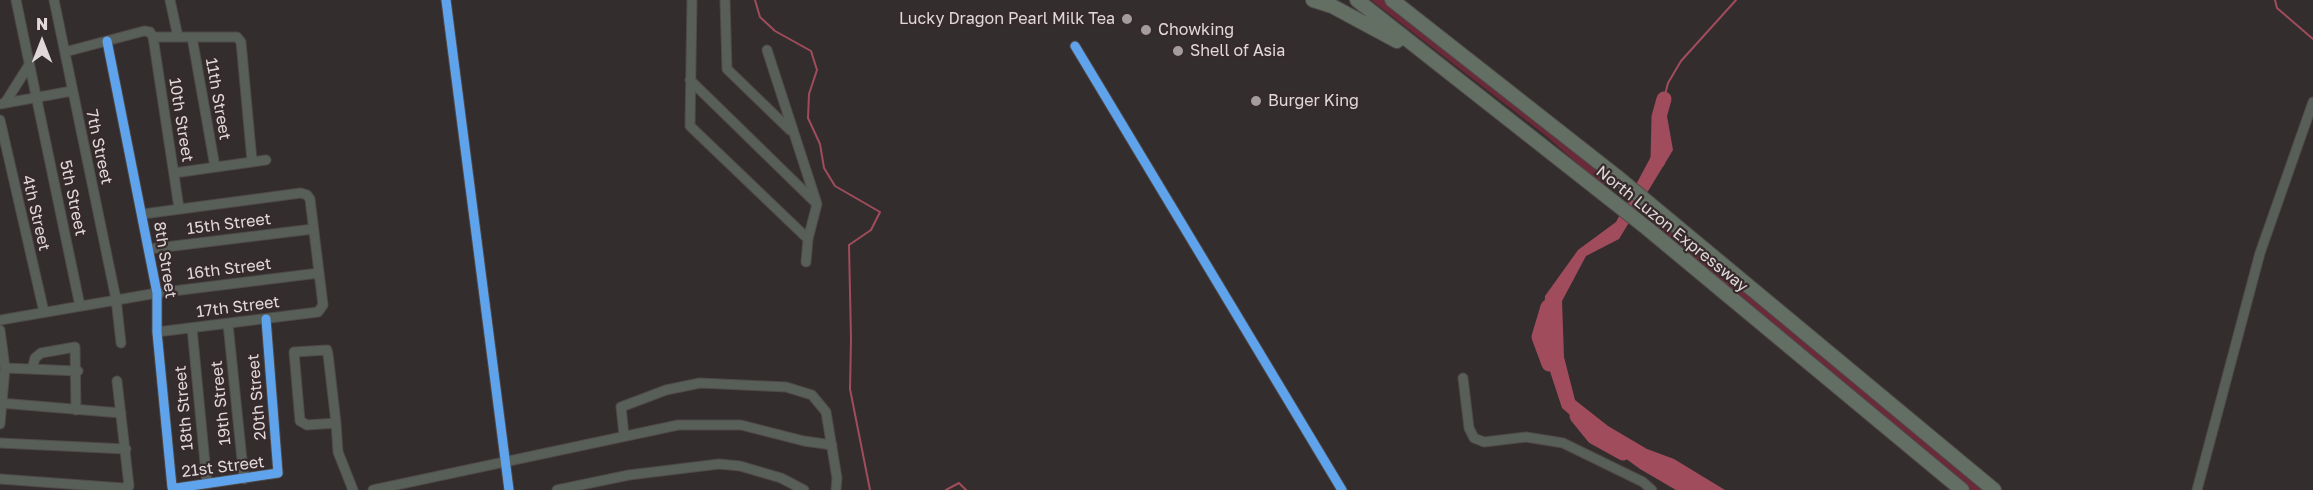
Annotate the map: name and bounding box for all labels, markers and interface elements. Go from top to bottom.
place label: Lucky Dragon Pearl Milk Tea [899,9,1115,29]
north arrow [12,12,72,72]
marker: Lucky Dragon Pearl Milk Tea [1120,12,1134,26]
text: N [36,14,48,34]
place label: Chowking [1158,20,1234,40]
marker: Chowking [1139,23,1153,37]
place label: Shell of Asia [1190,41,1285,61]
marker: Shell of Asia [1171,44,1185,58]
street label: 11th Street [201,56,235,142]
street label: 10th Street [165,76,197,164]
place label: Burger King [1268,91,1359,111]
marker: Burger King [1249,94,1263,108]
street label: 7th Street [82,108,116,186]
street label: 5th Street [56,158,90,238]
street label: North Luzon Expressway [1592,162,1752,296]
street label: 4th Street [18,173,54,253]
street label: 15th Street [186,209,272,239]
street label: 8th Street [149,220,181,300]
street label: 16th Street [186,254,272,284]
street label: 17th Street [195,292,281,322]
street label: 20th Street [244,353,270,441]
street label: 19th Street [207,360,235,446]
street label: 18th Street [171,365,197,451]
street label: 21st Street [181,452,265,482]

